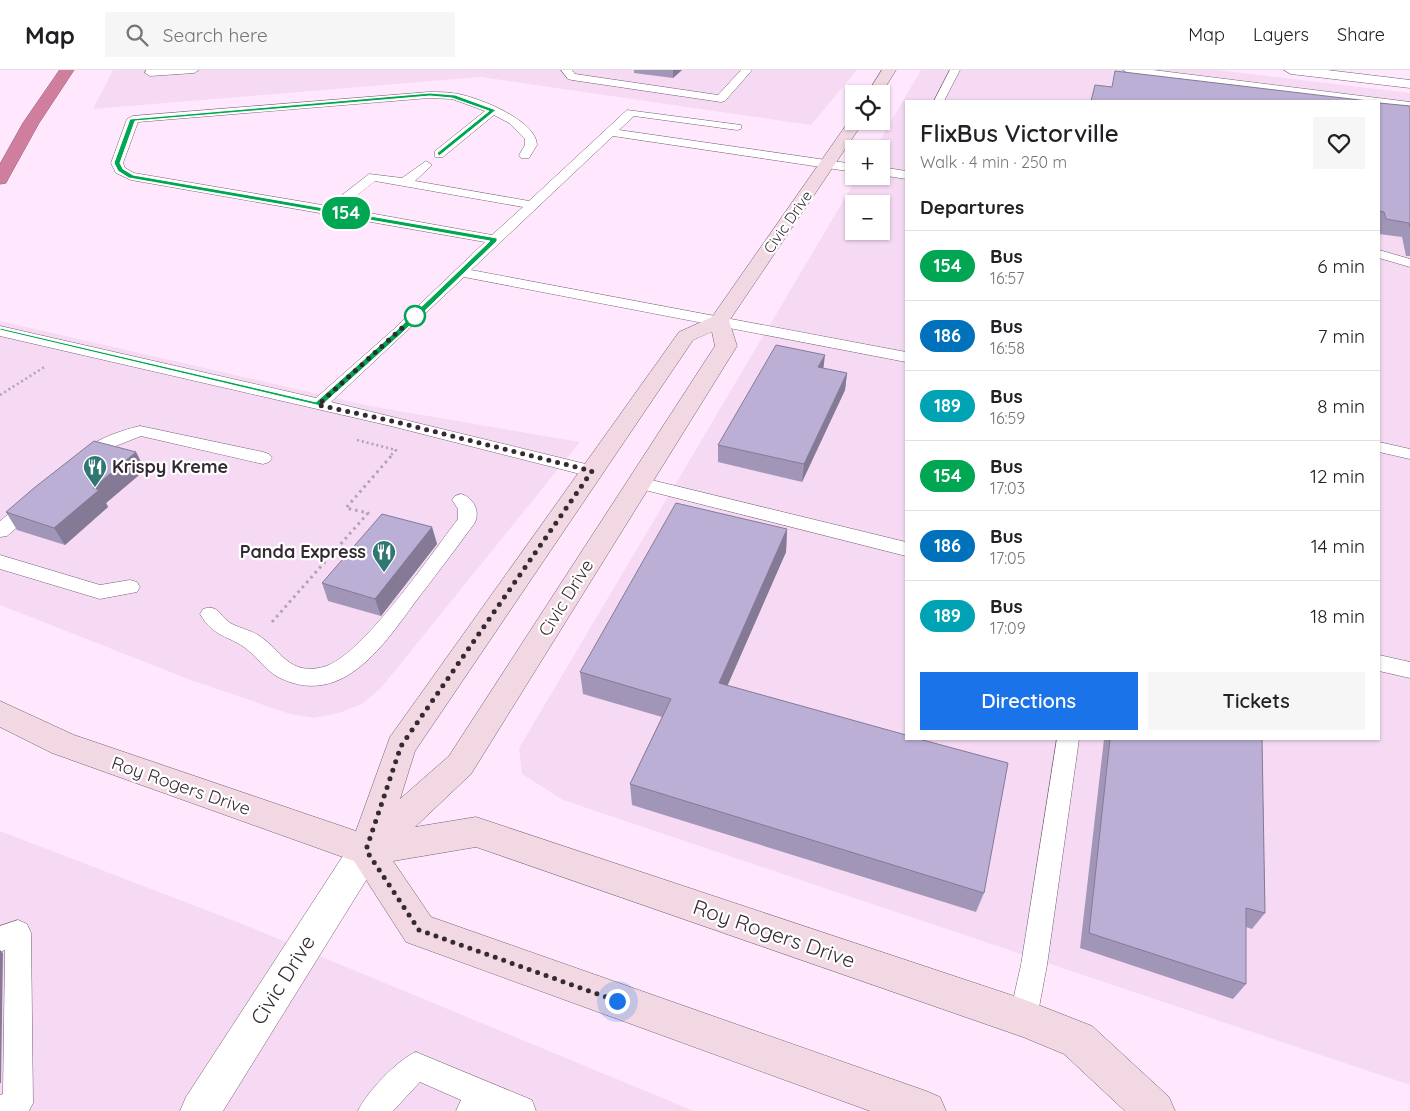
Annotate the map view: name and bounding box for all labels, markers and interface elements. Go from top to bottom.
search box [105,12,455,57]
text: Map [25,20,75,50]
icon: search [123,21,151,49]
text: Search here [163,23,268,47]
text: Map [1188,23,1225,46]
text: Layers [1253,23,1309,46]
text: Share [1337,23,1385,46]
map controls [845,85,890,240]
button: locate [845,85,890,130]
button: heart [1313,117,1365,169]
text: FlixBus Victorville [920,118,1119,148]
button: + [845,140,890,185]
text: Walk · 4 min · 250 m [920,152,1067,172]
street label: Civic Drive [759,187,816,257]
button: − [845,195,890,240]
text: Departures [920,195,1024,219]
line badge: 154 [317,197,375,229]
text: 154 [332,201,360,224]
text: Bus [990,244,1023,268]
text: 154 [934,254,961,277]
text: 6 min [1317,254,1365,278]
text: 16:57 [990,268,1024,288]
unlabelled marker [404,305,426,327]
text: Bus [990,314,1023,338]
text: 186 [934,324,961,347]
text: 7 min [1318,324,1365,348]
text: 16:58 [990,338,1025,358]
text: Bus [990,384,1023,408]
text: 189 [934,394,961,417]
text: 8 min [1317,394,1365,418]
text: 16:59 [990,408,1025,428]
restaurant icon: Krispy Kreme [82,454,108,488]
text: Bus [990,454,1023,478]
place label: Krispy Kreme [112,455,228,478]
text: 154 [934,464,961,487]
text: 12 min [1310,464,1365,488]
text: 17:03 [990,478,1025,498]
text: Bus [990,524,1023,548]
text: 186 [934,534,961,557]
text: 14 min [1311,534,1365,558]
restaurant icon: Panda Express [371,539,397,573]
place label: Panda Express [240,540,366,563]
text: 17:05 [990,548,1025,568]
street label: Civic Drive [533,555,598,641]
text: Bus [990,594,1023,618]
text: 189 [934,604,961,627]
text: 18 min [1310,604,1365,628]
text: 17:09 [990,618,1026,638]
button: Directions [920,672,1138,730]
button: Tickets [1148,672,1365,730]
street label: Roy Rogers Drive [109,751,254,820]
street label: Roy Rogers Drive [690,893,859,973]
street label: Civic Drive [244,930,320,1029]
your location [605,989,630,1014]

